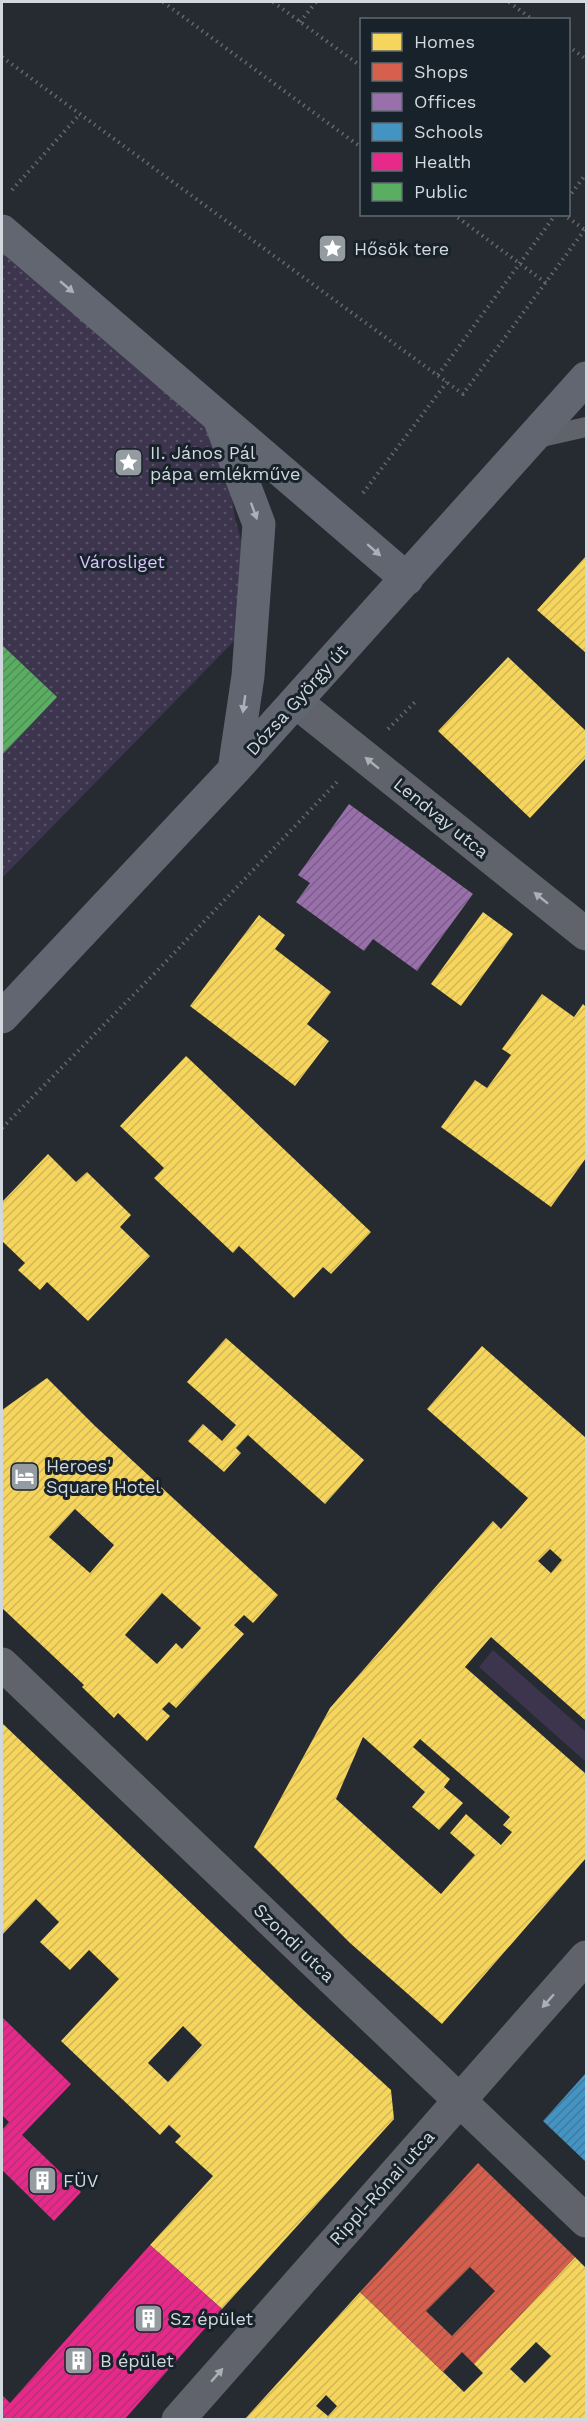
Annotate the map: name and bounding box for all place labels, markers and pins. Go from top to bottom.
place icon: Hősök tere [317,233,349,265]
place label: Hősök tere [354,238,449,259]
place label: II. János Pál pápa emlékműve [150,442,300,484]
place icon: II. János Pál pápa emlékműve [113,447,145,479]
place label: Heroes' Square Hotel [46,1455,161,1497]
hotel icon: Heroes' Square Hotel [9,1460,41,1492]
building icon: FÜV [26,2165,58,2197]
place label: FÜV [63,2170,99,2191]
building icon: Sz épület [133,2303,165,2335]
place label: Sz épület [170,2308,254,2329]
building icon: B épület [63,2345,95,2377]
place label: B épület [100,2350,174,2371]

